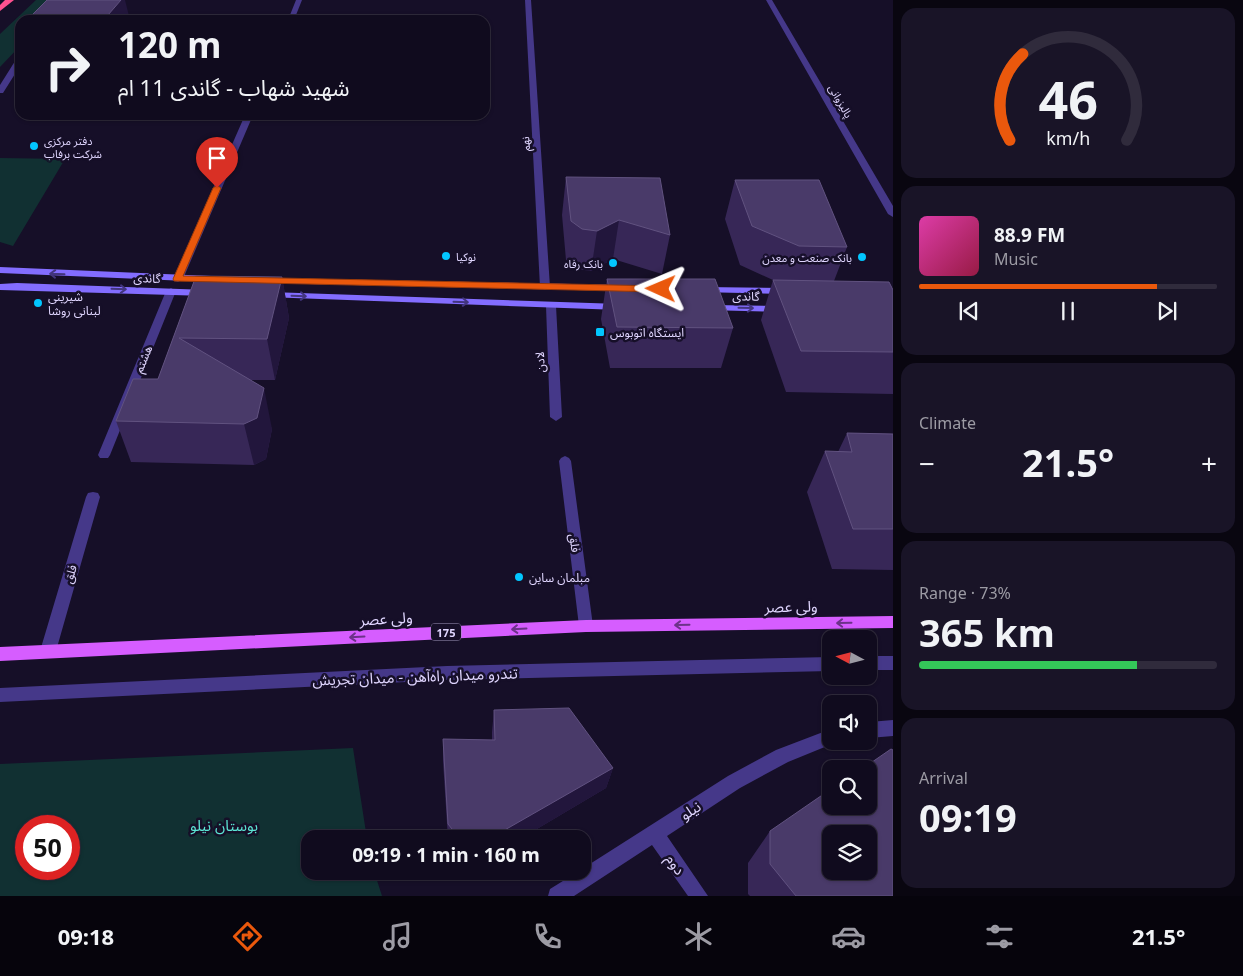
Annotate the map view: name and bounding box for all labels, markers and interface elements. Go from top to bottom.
text: 120 m [118,21,221,68]
icon: right [35,35,100,100]
text: 46 [1038,63,1098,134]
text: شهید شهاب - گاندی 11 ام [118,72,350,102]
street label: پالیزوانی [824,81,857,121]
text: km/h [1046,126,1090,150]
place label: دفتر مرکزی شرکت برفاب [44,133,102,161]
street label: نهم [517,136,535,152]
pin [196,137,238,188]
marker: دفتر مرکزی شرکت برفاب [28,140,40,152]
icon: arrive [203,144,231,172]
text: 88.9 FM [994,222,1065,248]
text: Music [994,248,1038,270]
place label: نوکیا [456,249,476,264]
marker: نوکیا [440,250,452,262]
place label: بانک صنعت و معدن [762,250,852,265]
marker: بانک صنعت و معدن [856,251,868,263]
place label: بانک رفاه [564,256,603,271]
marker: بانک رفاه [607,257,619,269]
position arrow [634,262,686,314]
one-way arrow [49,269,65,278]
street label: گاندی [133,269,162,287]
one-way arrow [110,285,126,294]
street label: گاندی [732,287,761,305]
place label: شیرینی لبنانی روشا [48,288,101,319]
one-way arrow [290,292,306,301]
marker: شیرینی لبنانی روشا [32,297,44,309]
icon: previous [955,297,983,325]
icon: pause [1054,297,1082,325]
icon: next [1153,297,1181,325]
one-way arrow [453,298,469,307]
one-way arrow [738,303,754,313]
place label: ایستگاه اتوبوس [610,324,684,341]
marker: ایستگاه اتوبوس [594,326,606,338]
street label: هشتم [130,343,157,376]
street label: لادن [531,351,549,373]
text: Climate [919,412,976,434]
text: 21.5° [1022,436,1114,488]
text: − [919,444,935,482]
text: + [1201,444,1217,482]
street label: فلق [565,533,585,553]
street label: فلق [59,563,81,585]
place label: مبلمان ساین [529,569,590,586]
marker: مبلمان ساین [513,571,525,583]
text: Range · 73% [919,582,1011,604]
street label: ولی عصر [763,596,818,616]
text: 365 km [919,606,1055,658]
street label: ولی عصر [358,607,413,629]
one-way arrow [837,618,853,628]
one-way arrow [674,620,690,630]
road number: 175 [431,624,461,640]
one-way arrow [512,624,528,634]
north arrow [822,630,878,685]
map controls [822,630,877,880]
one-way arrow [349,632,365,641]
street label: تندرو میدان راه‌آهن - میدان تجریش [312,662,518,690]
button: sound [822,695,877,750]
button: search [822,760,877,815]
text: Arrival [919,767,968,789]
text: 09:19 [919,791,1017,843]
street label: نیلو [676,796,704,824]
speed limit sign: 50 [15,815,80,880]
park label: بوستان نیلو [190,815,258,835]
button: layers [822,825,877,880]
text: 09:19 · 1 min · 160 m [352,842,540,868]
street label: دوم [660,850,690,880]
icon: directions [230,919,265,954]
icon: music [380,919,415,954]
icon: phone [530,919,565,954]
icon: climate [681,919,716,954]
icon: car [831,919,866,954]
icon: filters [982,919,1017,954]
text: 09:18 [58,921,114,951]
text: 21.5° [1132,921,1185,951]

